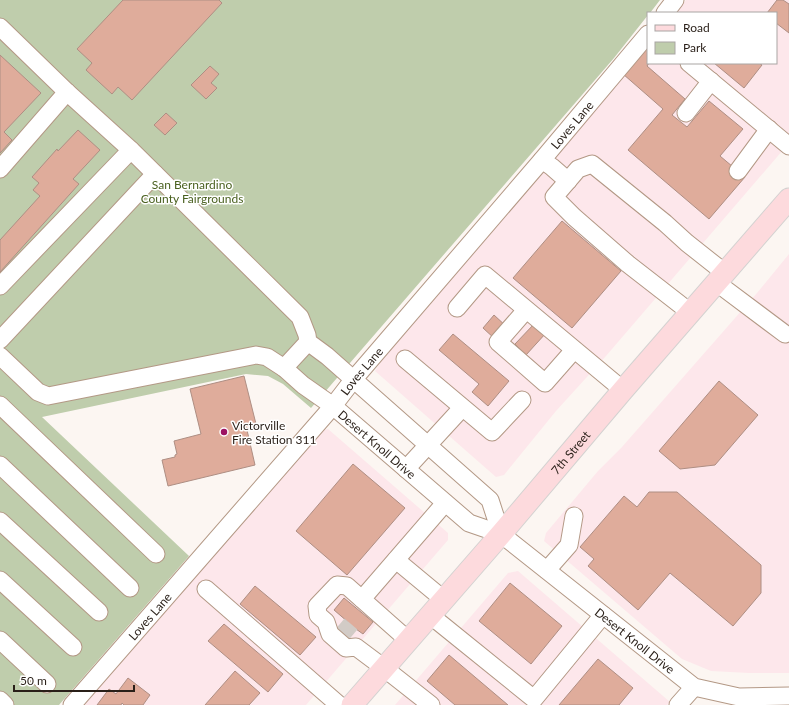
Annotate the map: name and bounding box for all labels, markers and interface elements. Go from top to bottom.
legend [647,12,777,64]
text: Road [683,20,710,35]
text: Park [683,40,707,55]
street label: Loves Lane [547,97,596,152]
park label: San Bernardino County Fairgrounds [141,177,243,206]
street label: Loves Lane [337,344,386,398]
street label: Desert Knoll Drive [335,407,419,482]
place label: Victorville Fire Station 311 [232,418,316,447]
marker: Victorville Fire Station 311 [219,427,229,437]
street label: 7th Street [548,427,593,477]
street label: Loves Lane [125,589,174,643]
street label: Desert Knoll Drive [592,604,678,676]
scale bar [14,667,134,693]
text: 50 m [20,673,47,688]

